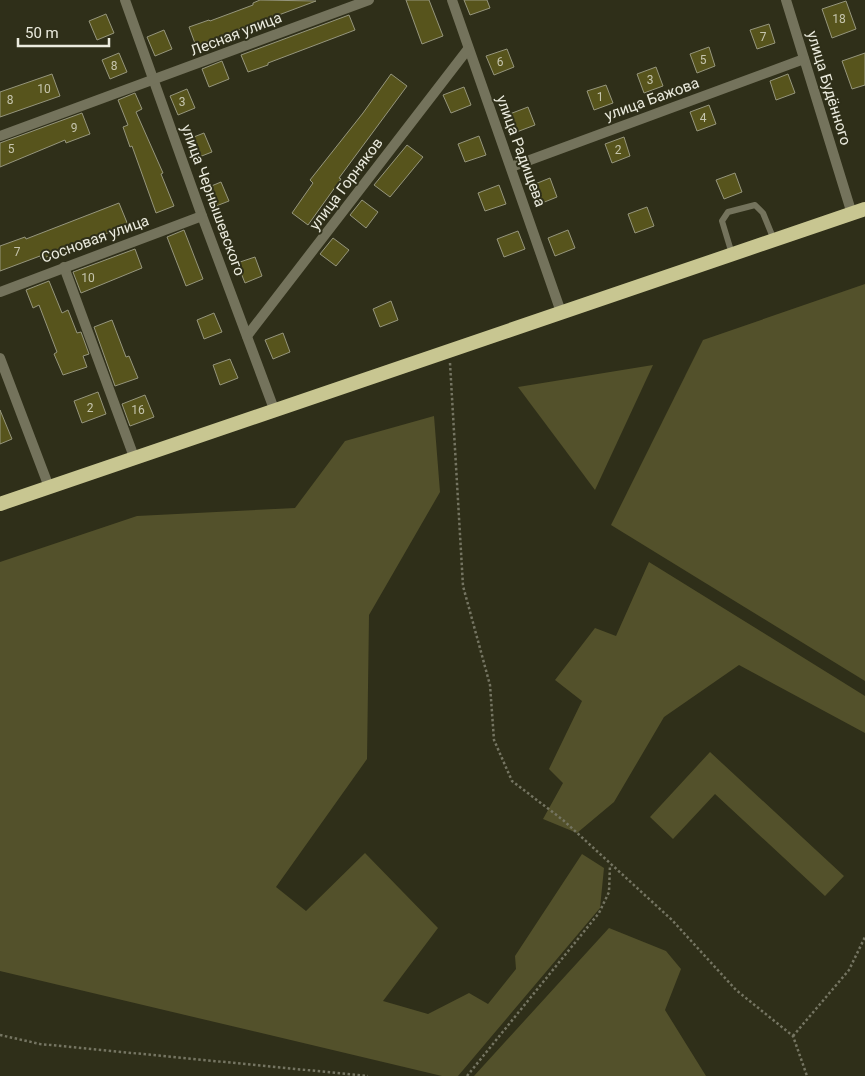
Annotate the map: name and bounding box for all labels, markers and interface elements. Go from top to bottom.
street label: Лесная улица [188,8,284,60]
house number: 18 [832,12,846,26]
scale bar [18,15,109,47]
text: 50 m [25,24,59,42]
street label: улица Будённого [803,29,855,147]
house number: 7 [760,30,767,44]
house number: 5 [700,53,707,67]
house number: 6 [497,55,504,69]
house number: 8 [111,59,118,73]
house number: 3 [647,73,653,87]
street label: улица Бажова [602,74,702,124]
house number: 10 [37,82,51,96]
house number: 1 [597,90,603,104]
house number: 8 [7,93,14,107]
street label: улица Радищева [492,93,550,209]
house number: 3 [179,95,185,109]
house number: 4 [700,111,707,125]
house number: 9 [71,121,77,135]
street label: улица Чернышевского [177,122,249,278]
street label: улица Горняков [305,134,387,234]
house number: 5 [8,142,15,156]
house number: 2 [615,143,622,157]
street label: Сосновая улица [39,211,151,267]
house number: 7 [14,245,21,259]
house number: 10 [81,271,95,285]
house number: 2 [87,401,94,415]
house number: 16 [131,403,145,417]

